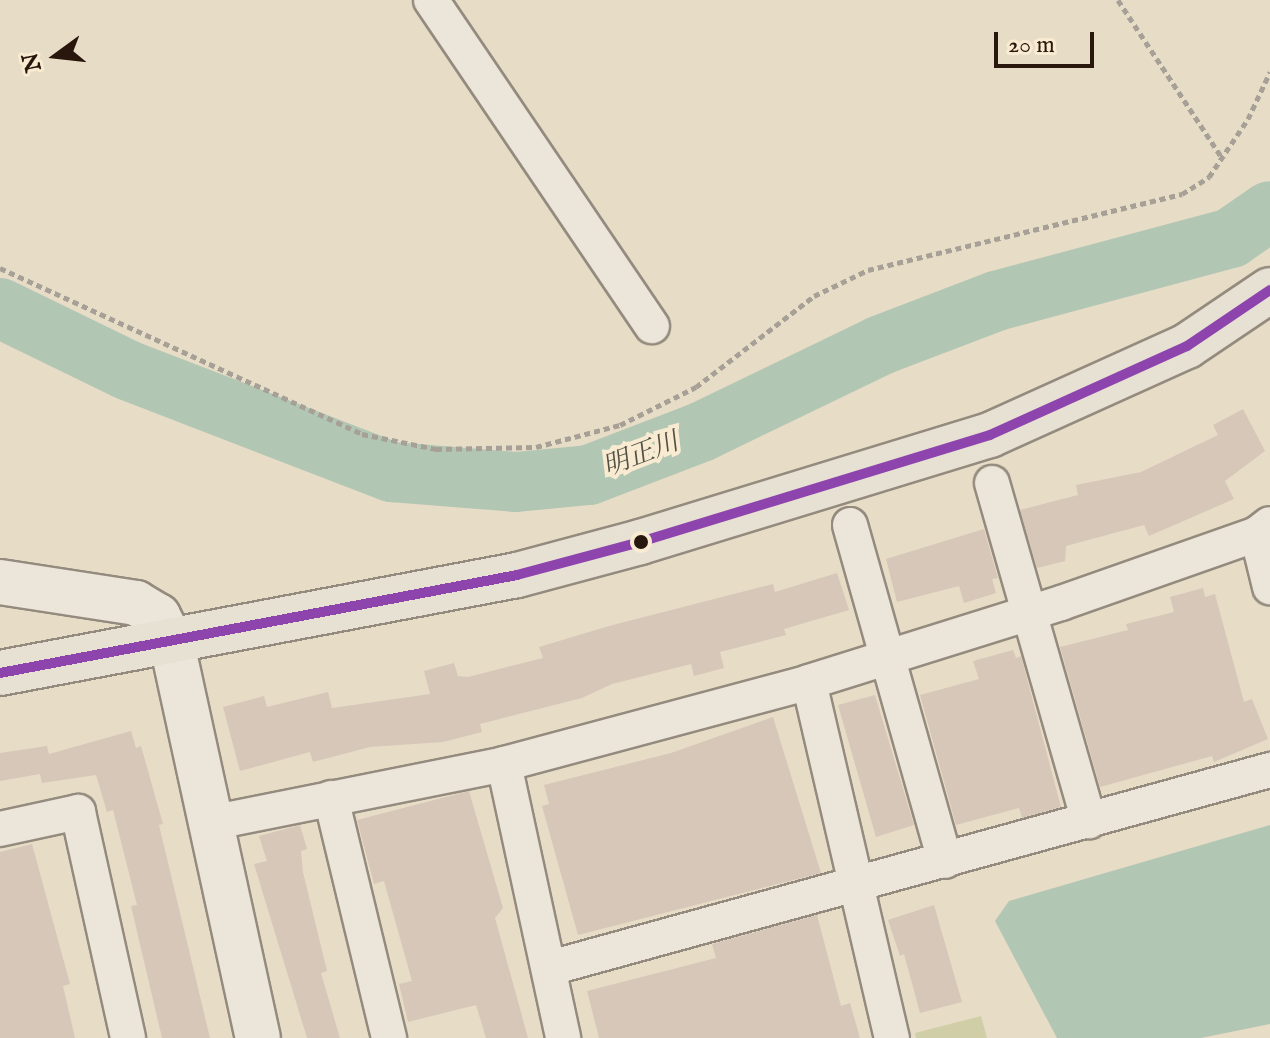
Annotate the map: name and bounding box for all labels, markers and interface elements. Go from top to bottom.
north arrow [16,16,96,96]
scale bar [998,16,1098,66]
text: 20 m [1008,30,1055,61]
text: N [17,49,49,75]
water label: 明正川 [599,426,683,484]
unlabelled marker [633,534,649,550]

